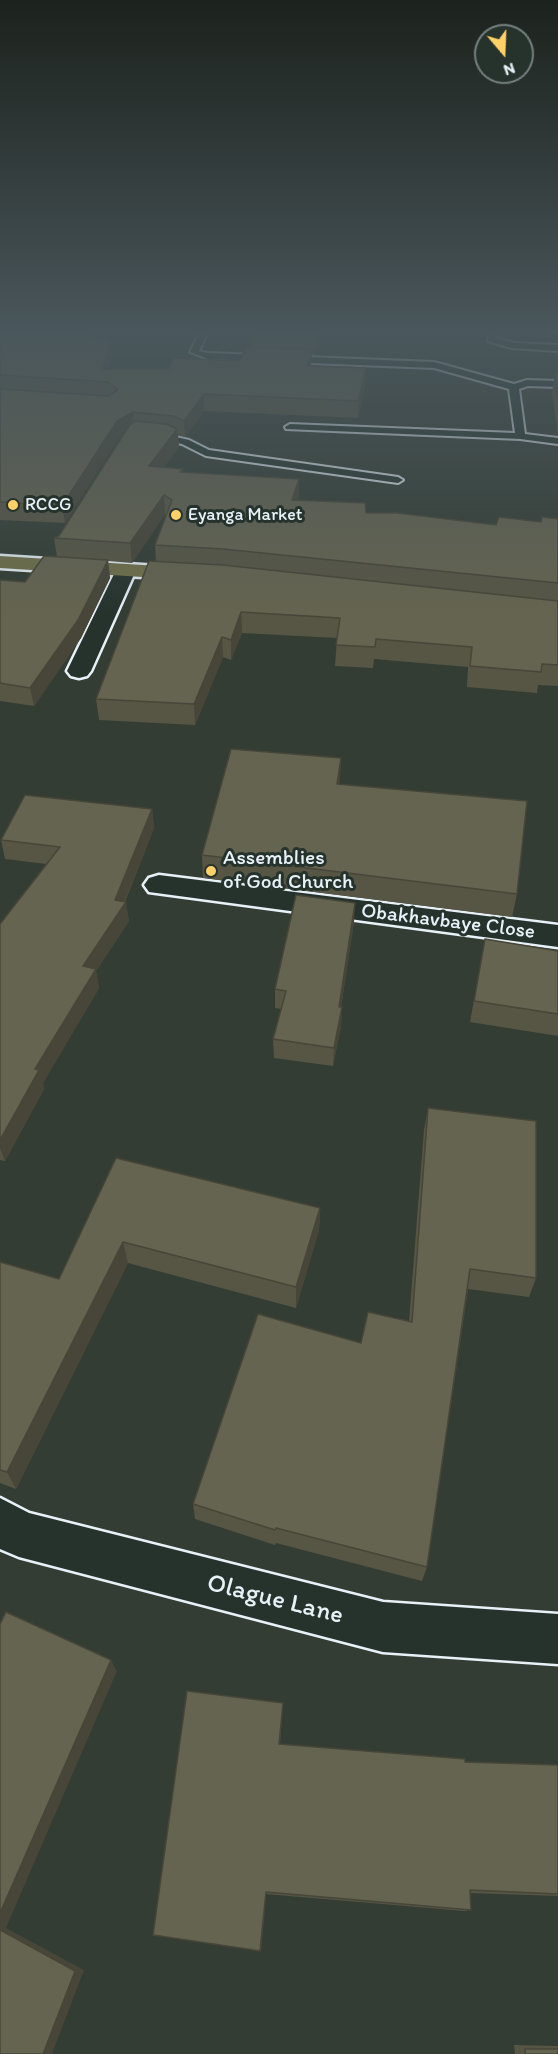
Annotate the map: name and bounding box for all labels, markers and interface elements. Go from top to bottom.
north arrow [474,24,534,84]
text: N [501,59,518,80]
place label: RCCG [25,494,71,516]
marker: RCCG [6,498,20,512]
place label: Eyanga Market [188,504,303,526]
marker: Eyanga Market [169,508,183,522]
place label: Assemblies of God Church [223,846,353,896]
marker: Assemblies of God Church [204,864,218,878]
street label: Obakhavbaye Close [360,899,536,945]
street label: Olague Lane [204,1568,346,1632]

